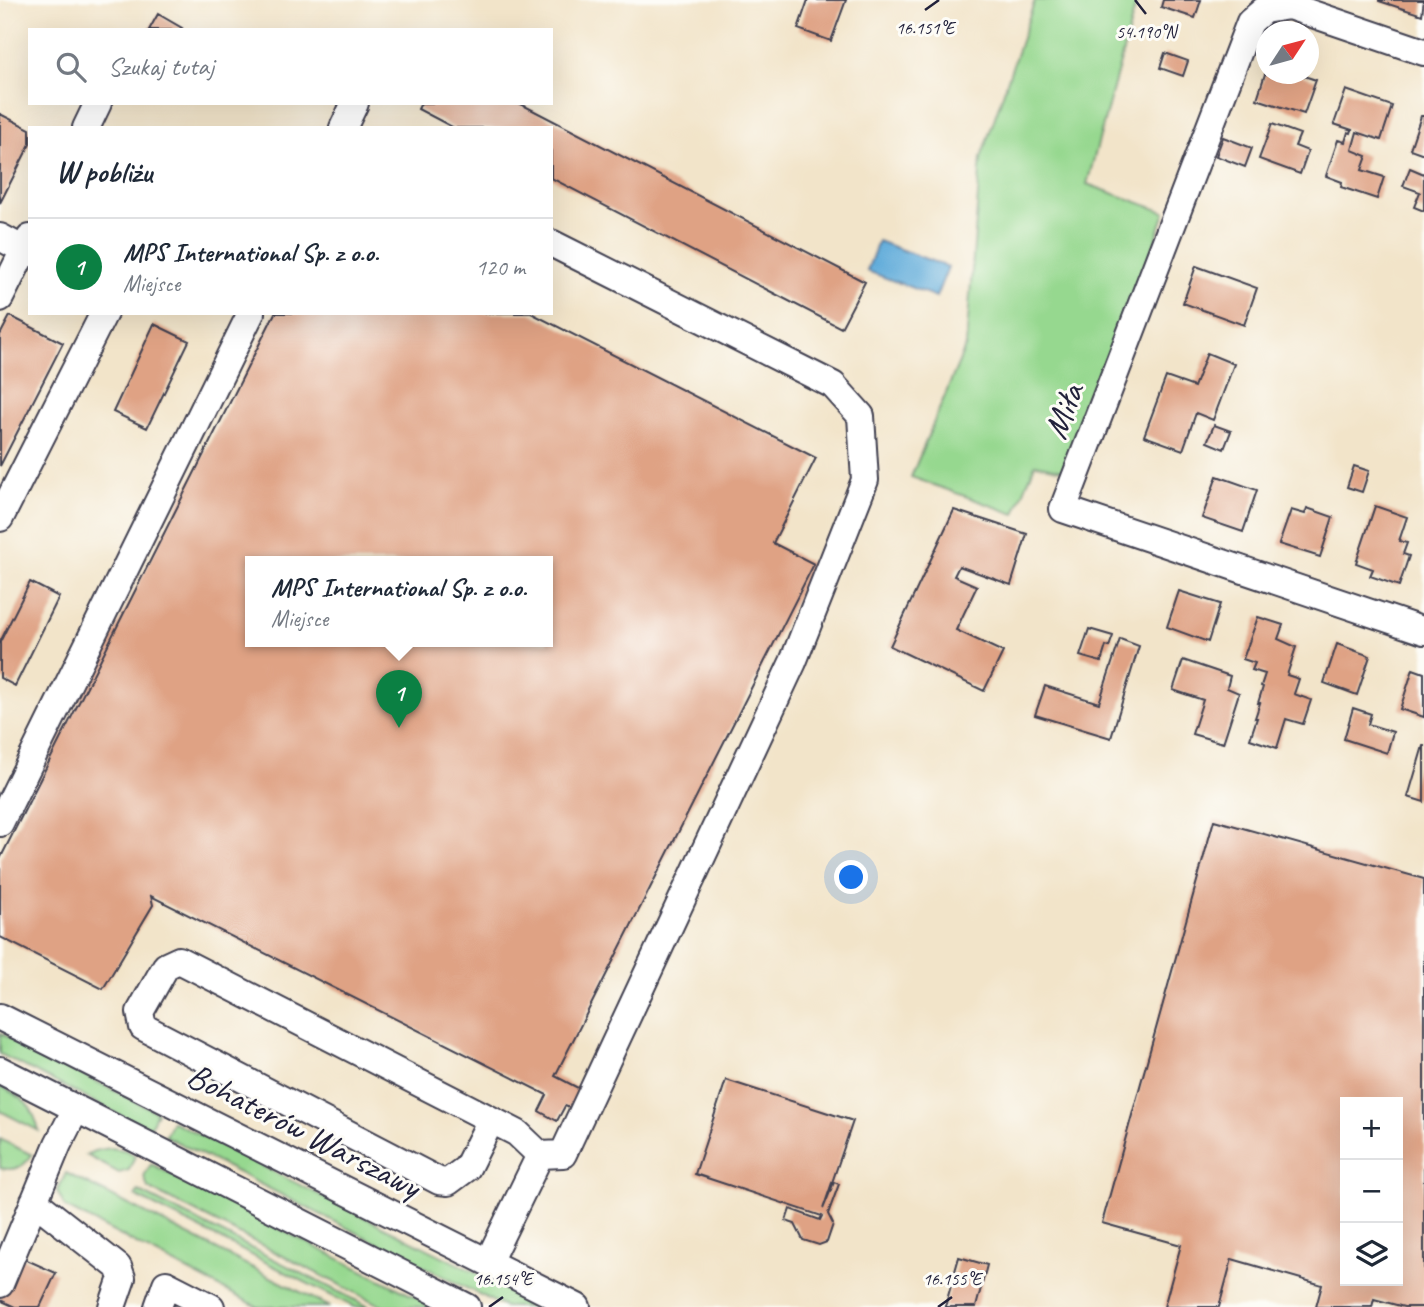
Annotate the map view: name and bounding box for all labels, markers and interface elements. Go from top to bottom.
text: 16.151°E [896,17,957,39]
text: 54.190°N [1116,21,1179,43]
north arrow [1256,21,1319,84]
search box [28,28,553,105]
icon: search [52,48,90,86]
text: Szukaj tutaj [108,50,214,83]
text: W pobliżu [56,153,152,191]
text: MPS International Sp. z o.o. [123,236,379,269]
text: 1 [74,253,84,282]
text: 120 m [476,253,525,282]
text: Miejsce [123,269,180,298]
street label: Miła [1033,375,1095,445]
popup [245,556,553,647]
text: MPS International Sp. z o.o. [271,571,527,604]
text: Miejsce [271,604,328,633]
pin: 1 [376,670,422,728]
your location [834,860,868,894]
street label: Bohaterów Warszawy [180,1052,431,1210]
map controls [1340,1097,1403,1286]
button: + [1340,1097,1403,1160]
button: − [1340,1160,1403,1223]
button: layers [1340,1223,1403,1286]
text: 16.154°E [474,1268,535,1290]
text: 16.155°E [923,1268,984,1290]

